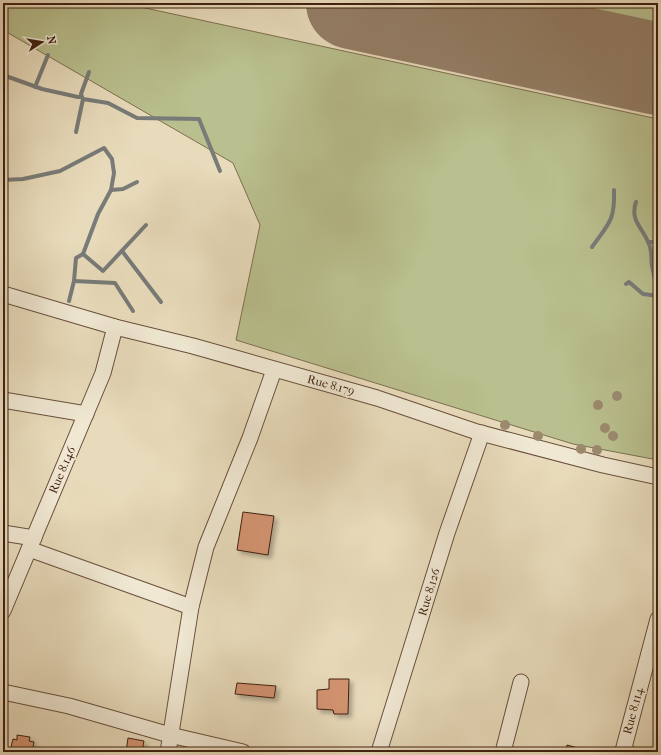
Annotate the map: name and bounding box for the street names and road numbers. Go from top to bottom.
street label: Rue 8.179 [306,372,356,398]
street label: Rue 8.146 [46,444,78,496]
street label: Rue 8.126 [415,566,443,618]
street label: Rue 8.114 [620,685,646,736]

